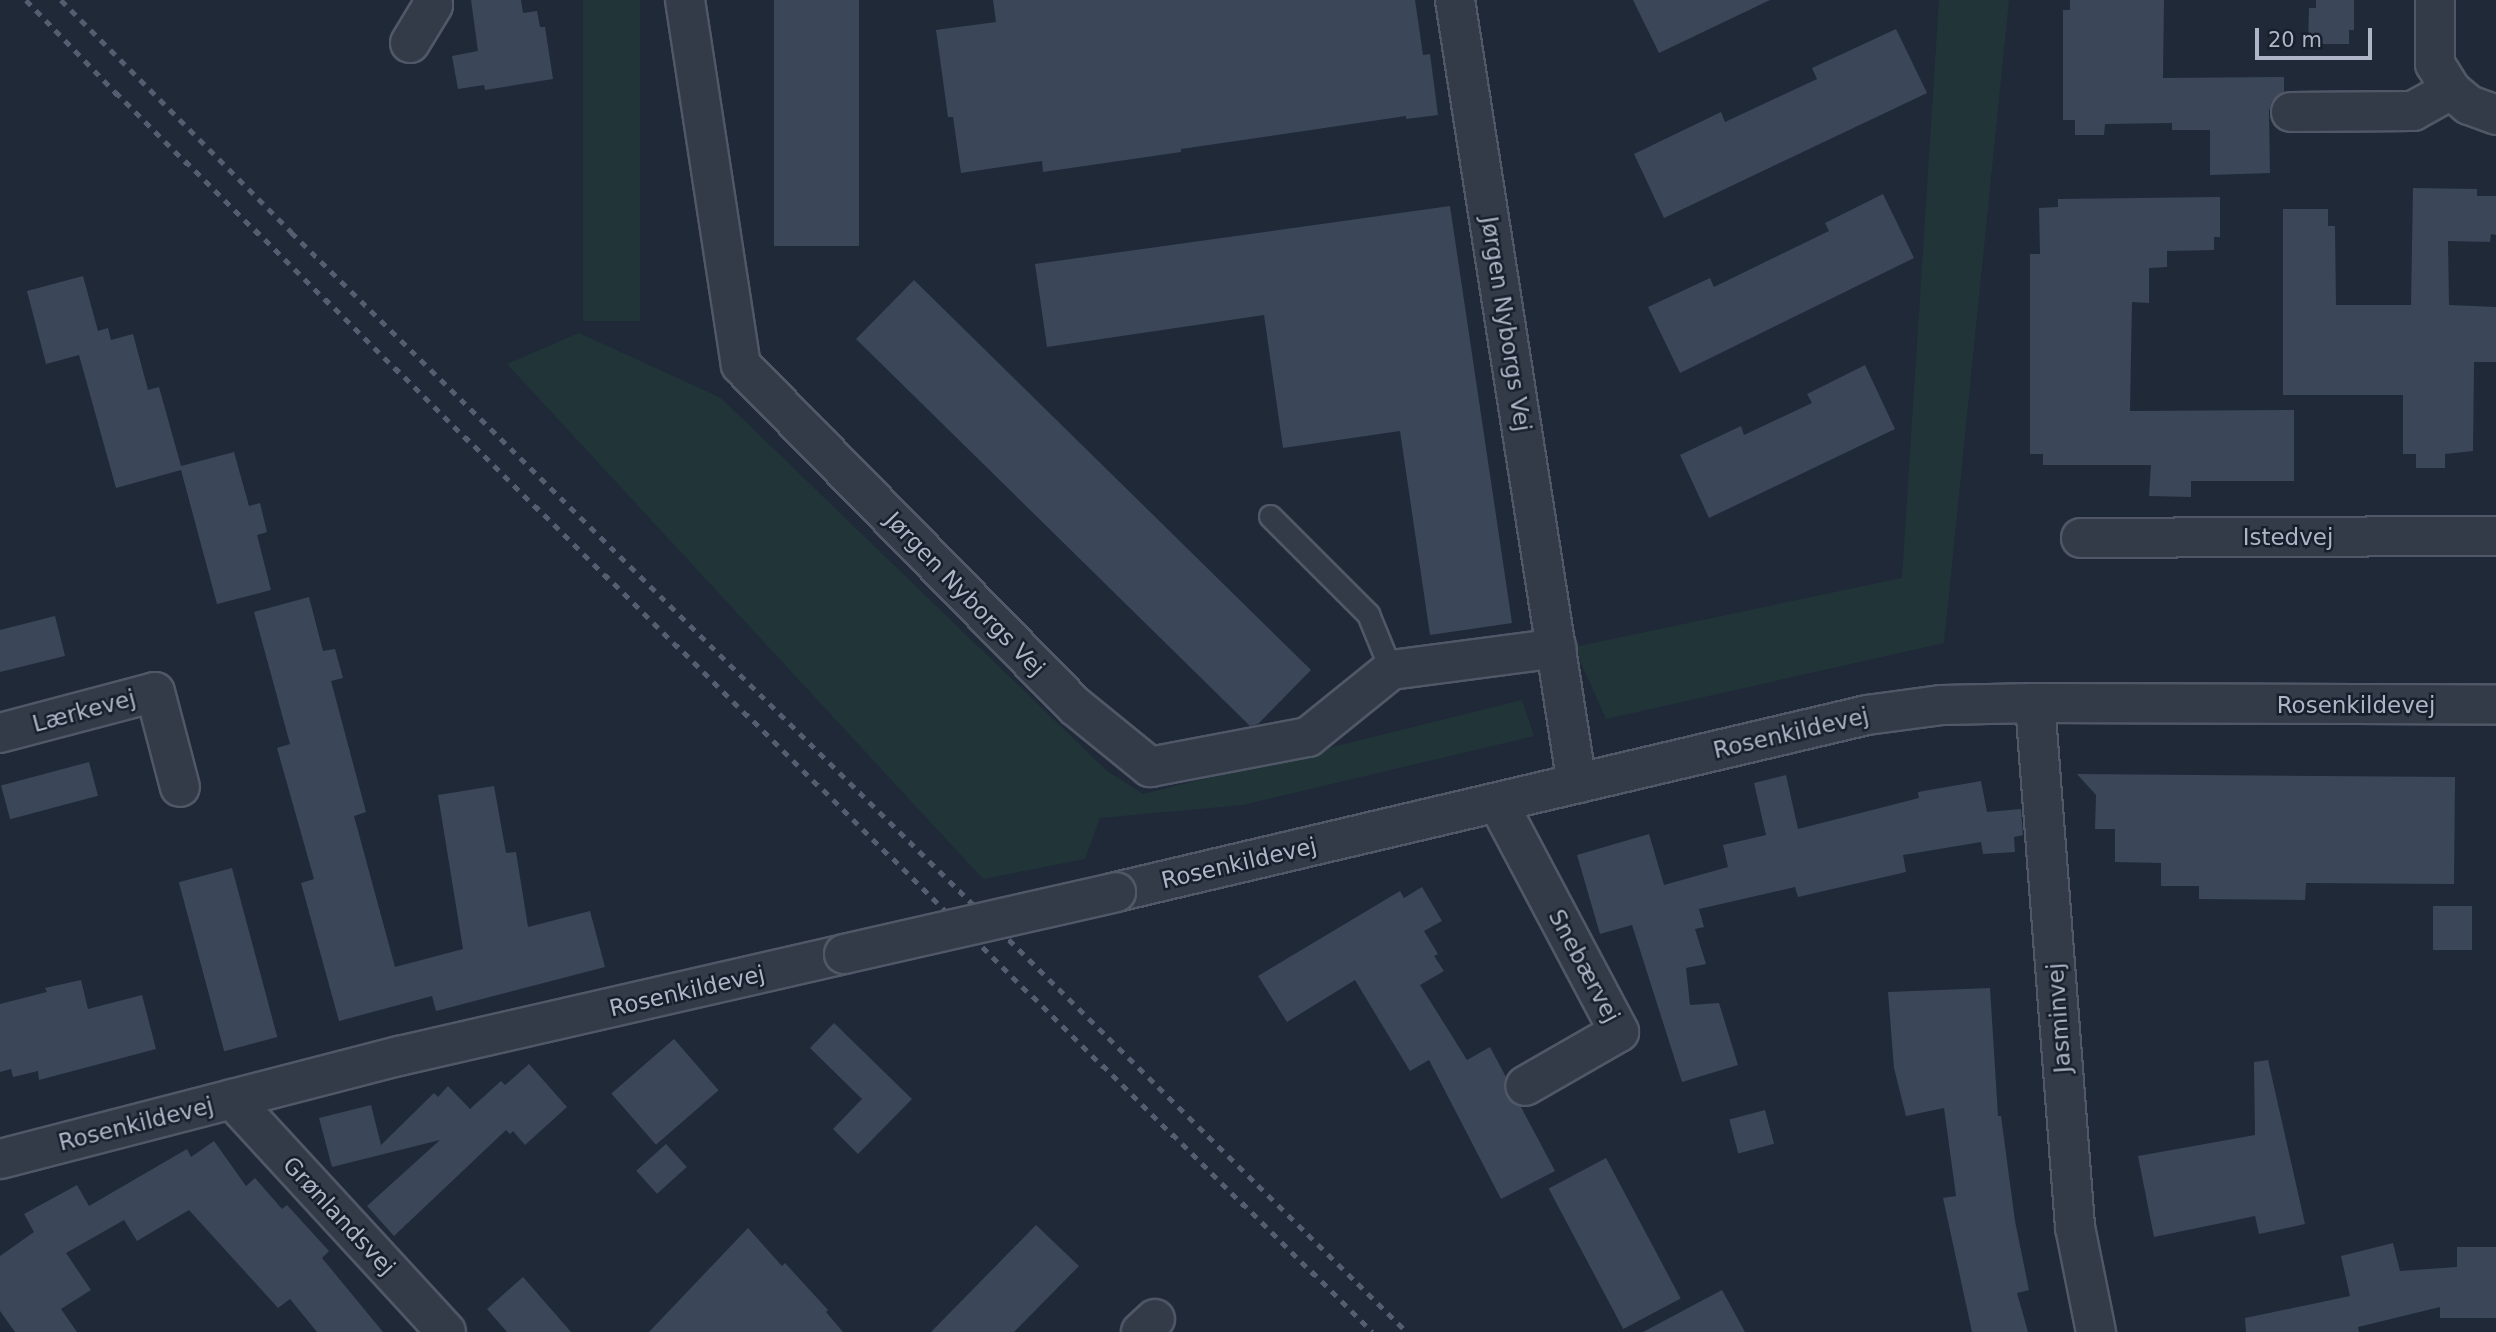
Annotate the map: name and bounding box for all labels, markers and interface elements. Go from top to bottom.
scale bar [2258,14,2375,58]
text: 20 m [2268,28,2322,52]
street label: Jørgen Nyborgs Vej [1475,214,1537,434]
street label: Jørgen Nyborgs Vej [880,506,1050,682]
street label: Istedvej [2243,523,2333,551]
street label: Lærkevej [29,684,139,738]
street label: Rosenkildevej [2277,691,2435,719]
street label: Rosenkildevej [1711,702,1871,764]
street label: Rosenkildevej [1159,832,1319,894]
street label: Snebærvej [1543,905,1625,1027]
street label: Rosenkildevej [607,960,767,1022]
street label: Jasminvej [2041,962,2077,1074]
street label: Rosenkildevej [56,1091,216,1157]
street label: Grønlandsvej [277,1151,401,1281]

